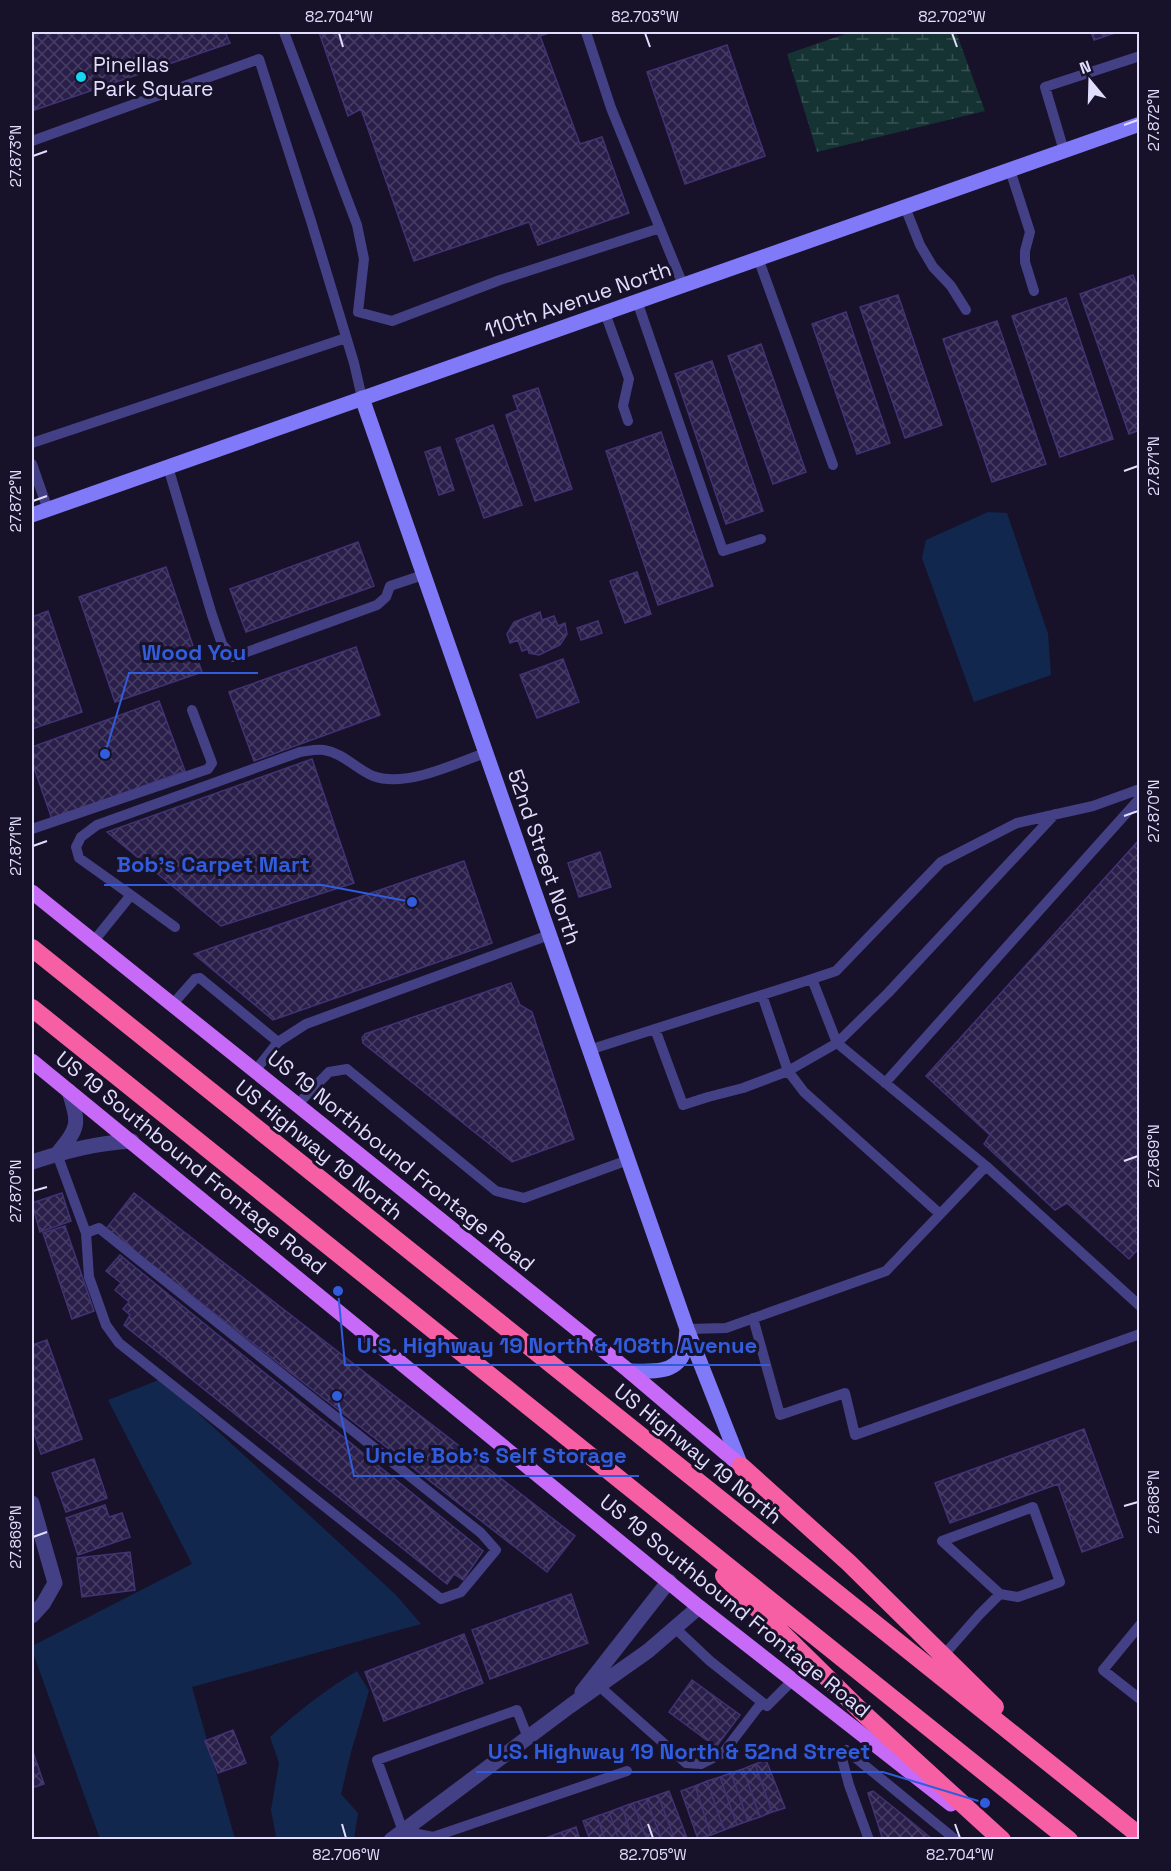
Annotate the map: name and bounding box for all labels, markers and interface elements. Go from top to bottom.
text: 82.704°W [305,7,373,26]
text: 82.703°W [611,7,679,26]
text: 82.702°W [918,7,986,26]
place label: Pinellas Park Square [93,51,213,102]
north arrow [1060,51,1120,111]
text: N [1077,56,1094,79]
marker: Pinellas Park Square [74,70,88,84]
text: 27.872°N [1144,89,1163,151]
text: 27.873°N [6,125,25,187]
street label: 110th Avenue North [481,255,675,344]
text: 27.871°N [1144,436,1163,496]
text: 27.872°N [6,470,25,532]
callout: Wood You [129,633,258,673]
text: Wood You [142,638,246,666]
street label: 52nd Street North [502,766,587,948]
text: 27.870°N [1144,779,1163,843]
text: 27.871°N [6,816,25,876]
callout: Bob's Carpet Mart [104,845,322,885]
text: Bob's Carpet Mart [116,850,310,878]
street label: US 19 Northbound Frontage Road [262,1044,541,1277]
street label: US 19 Southbound Frontage Road [51,1045,332,1280]
street label: US Highway 19 North [230,1074,409,1226]
text: 27.869°N [1144,1124,1163,1188]
text: 27.870°N [6,1159,25,1223]
callout: U.S. Highway 19 North & 108th Avenue [345,1325,770,1365]
text: U.S. Highway 19 North & 108th Avenue [357,1331,757,1359]
street label: US Highway 19 North [609,1378,788,1530]
callout: Uncle Bob's Self Storage [354,1436,639,1476]
text: Uncle Bob's Self Storage [365,1441,627,1469]
text: 27.868°N [1144,1470,1163,1534]
street label: US 19 Southbound Frontage Road [595,1488,876,1723]
text: 27.869°N [6,1505,25,1569]
callout: U.S. Highway 19 North & 52nd Street [476,1732,883,1772]
text: U.S. Highway 19 North & 52nd Street [488,1737,870,1765]
text: 82.706°W [312,1845,380,1864]
text: 82.705°W [619,1845,687,1864]
text: 82.704°W [926,1845,994,1864]

